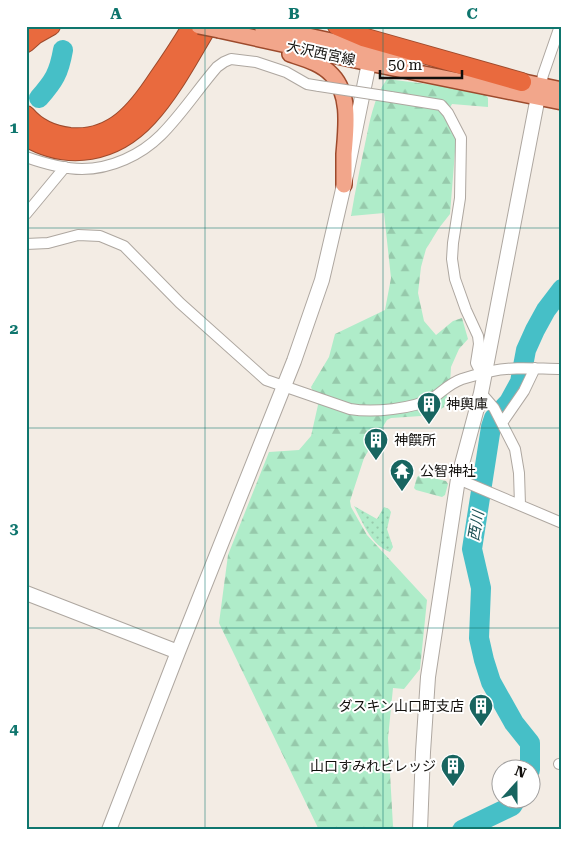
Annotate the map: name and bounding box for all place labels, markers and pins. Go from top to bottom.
building icon: 神輿庫 [416,391,442,425]
place label: 神輿庫 [446,396,488,412]
building icon: 神饌所 [363,427,389,461]
place label: 神饌所 [394,432,436,448]
temple icon: 公智神社 [389,458,415,492]
place label: 公智神社 [420,463,476,479]
building icon: ダスキン山口町支店 [468,693,494,727]
place label: ダスキン山口町支店 [338,698,464,714]
building icon: 山口すみれビレッジ [440,753,466,787]
place label: 山口すみれビレッジ [310,758,436,774]

